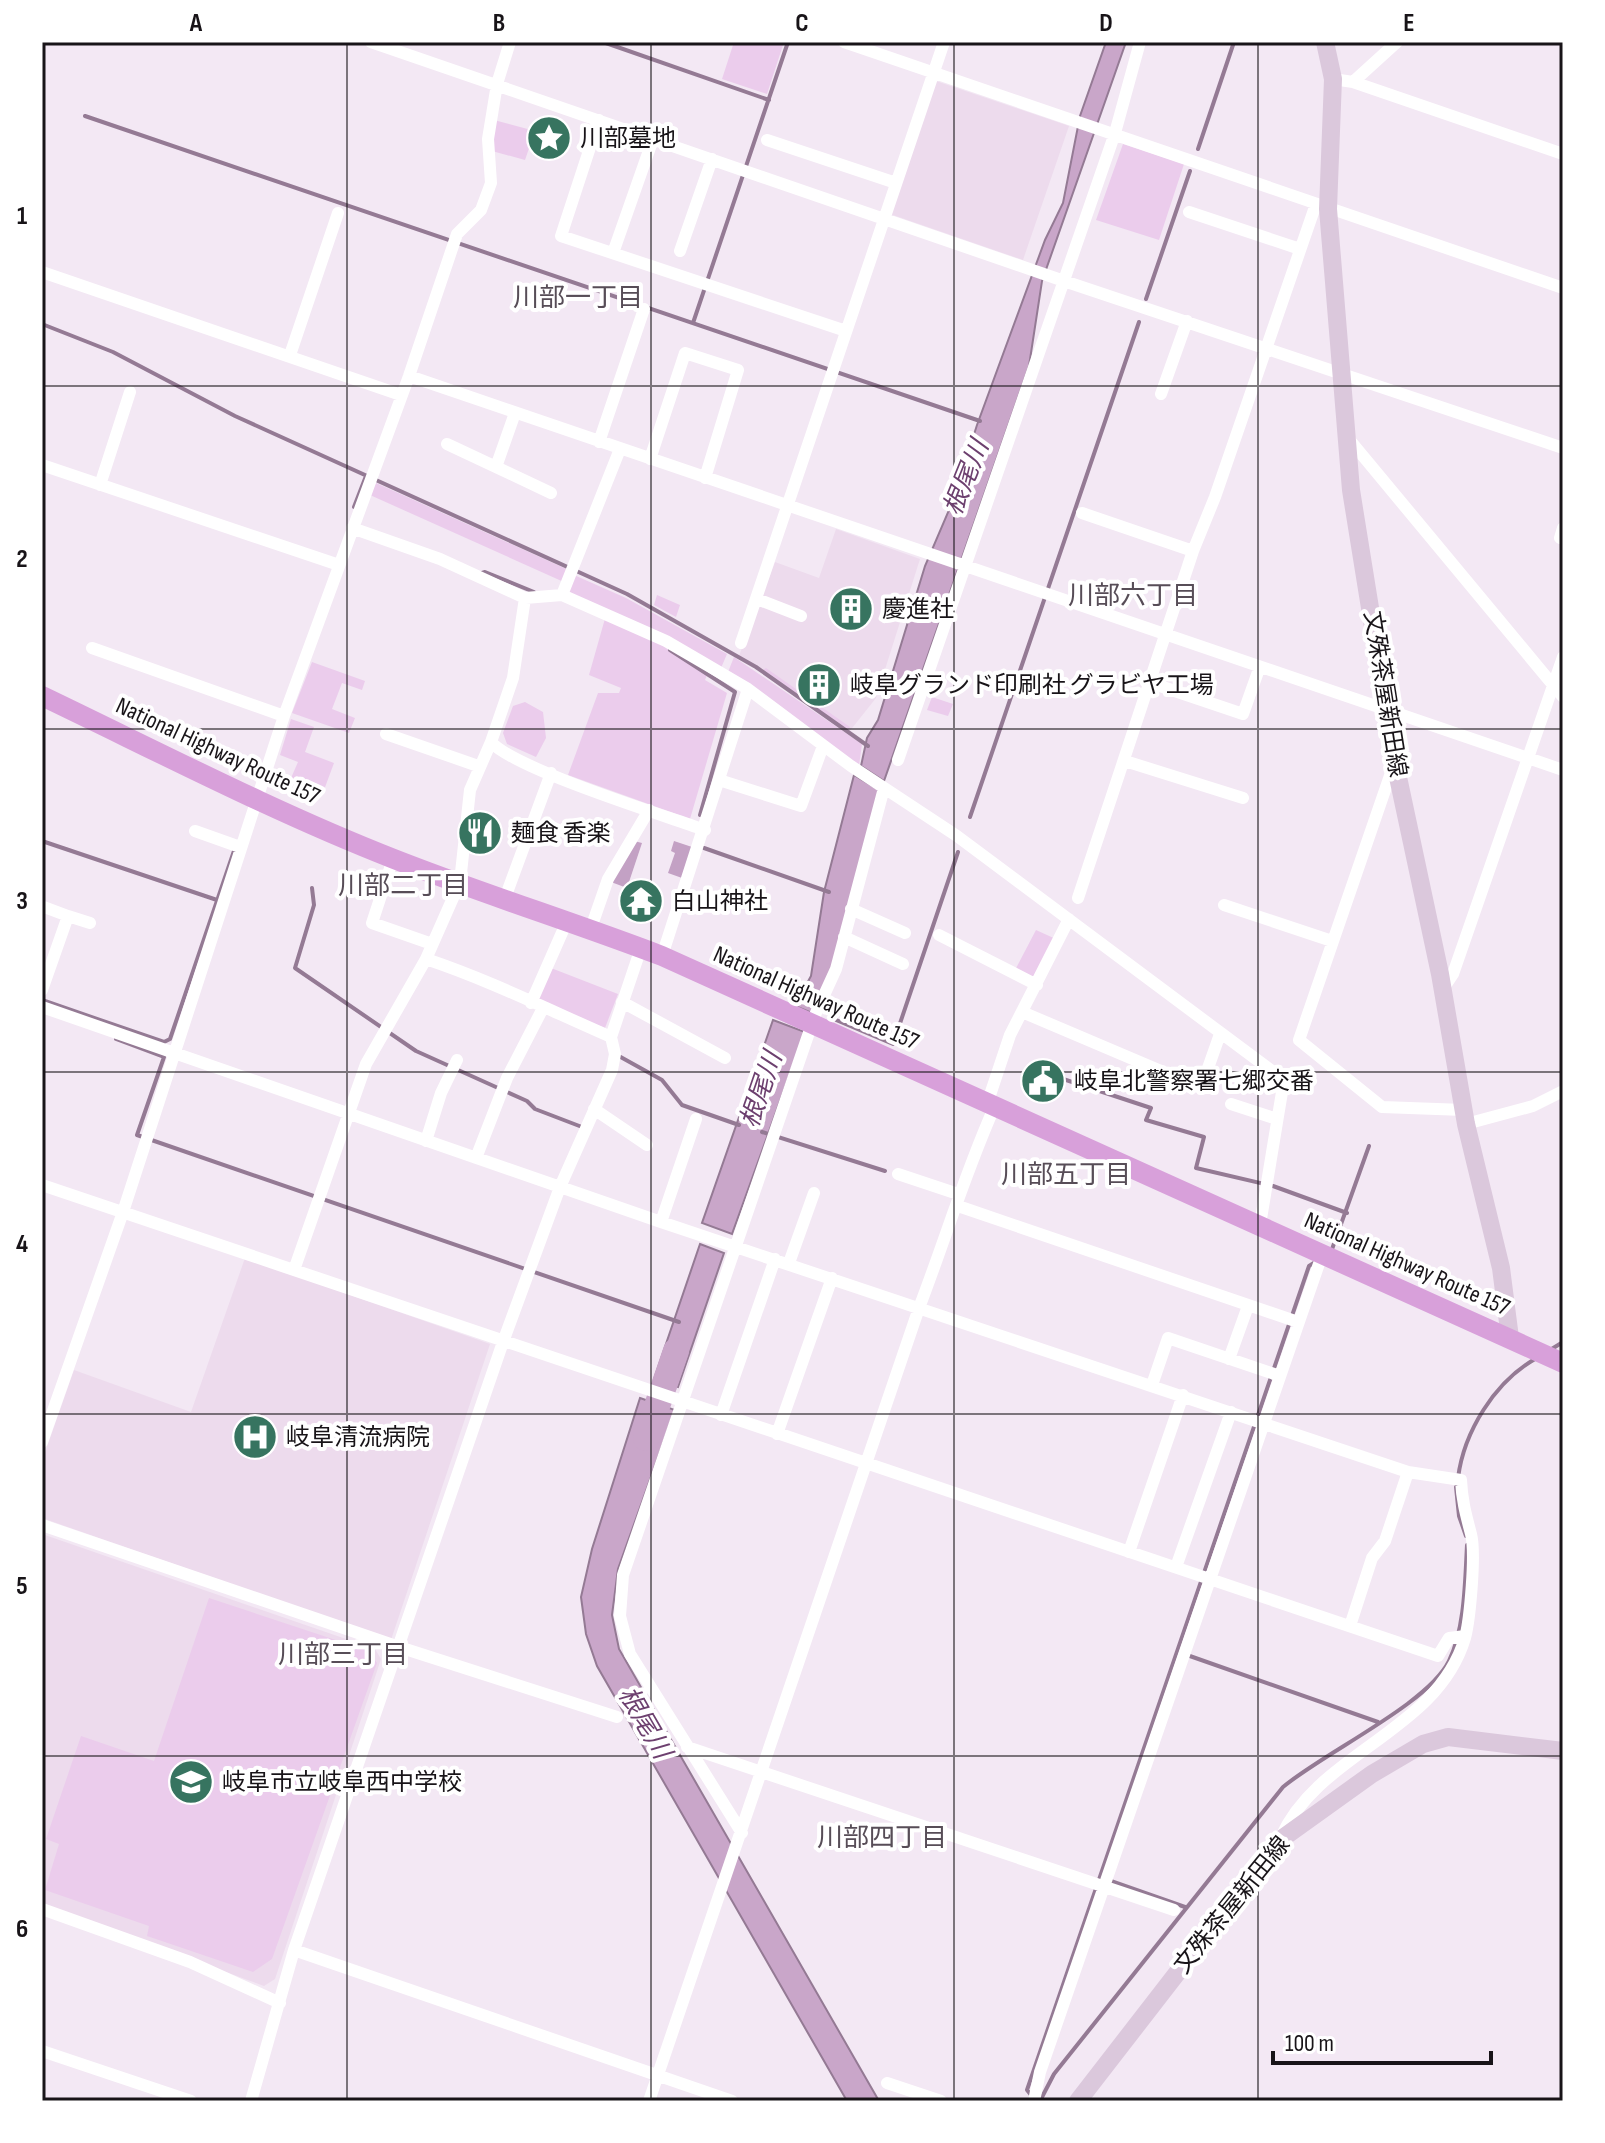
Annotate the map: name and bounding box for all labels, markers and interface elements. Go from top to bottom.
text: A [189,8,203,39]
text: B [493,8,505,39]
text: C [795,8,809,39]
text: D [1099,8,1113,39]
text: E [1403,8,1415,39]
place icon: 川部墓地 [525,114,573,162]
place label: 川部墓地 [580,124,676,153]
text: 1 [17,201,27,232]
district label: 川部一丁目 [513,283,643,314]
water label: 根尾川 [938,433,997,520]
text: 2 [16,544,28,575]
district label: 川部六丁目 [1068,581,1198,612]
building icon: 慶進社 [827,585,875,633]
place label: 慶進社 [882,595,954,624]
street label: 文殊茶屋新田線 [1358,609,1412,779]
building icon: 岐阜グランド印刷社 グラビヤ工場 [795,661,843,709]
place label: 岐阜グランド印刷社 グラビヤ工場 [850,671,1214,700]
street label: National Highway Route 157 [111,691,325,811]
restaurant icon: 麺食 香楽 [456,809,504,857]
place label: 麺食 香楽 [511,819,611,848]
district label: 川部二丁目 [338,871,468,902]
temple icon: 白山神社 [617,877,665,925]
text: 3 [16,886,28,917]
place label: 白山神社 [672,887,768,916]
street label: National Highway Route 157 [709,940,924,1057]
water label: 根尾川 [735,1045,790,1132]
public building icon: 岐阜北警察署七郷交番 [1019,1057,1067,1105]
place label: 岐阜北警察署七郷交番 [1074,1067,1314,1096]
district label: 川部五丁目 [1001,1160,1131,1191]
street label: National Highway Route 157 [1300,1206,1515,1323]
text: 4 [16,1229,28,1260]
hospital icon: 岐阜清流病院 [231,1413,279,1461]
place label: 岐阜清流病院 [286,1423,430,1452]
text: 5 [16,1571,28,1602]
district label: 川部三丁目 [278,1640,408,1671]
water label: 根尾川 [611,1681,678,1767]
school or university icon: 岐阜市立岐阜西中学校 [167,1758,215,1806]
place label: 岐阜市立岐阜西中学校 [222,1768,462,1797]
district label: 川部四丁目 [817,1823,947,1854]
street label: 文殊茶屋新田線 [1168,1831,1296,1979]
text: 6 [16,1914,28,1945]
scale bar [1273,2015,1491,2065]
text: 100 m [1285,2029,1334,2058]

